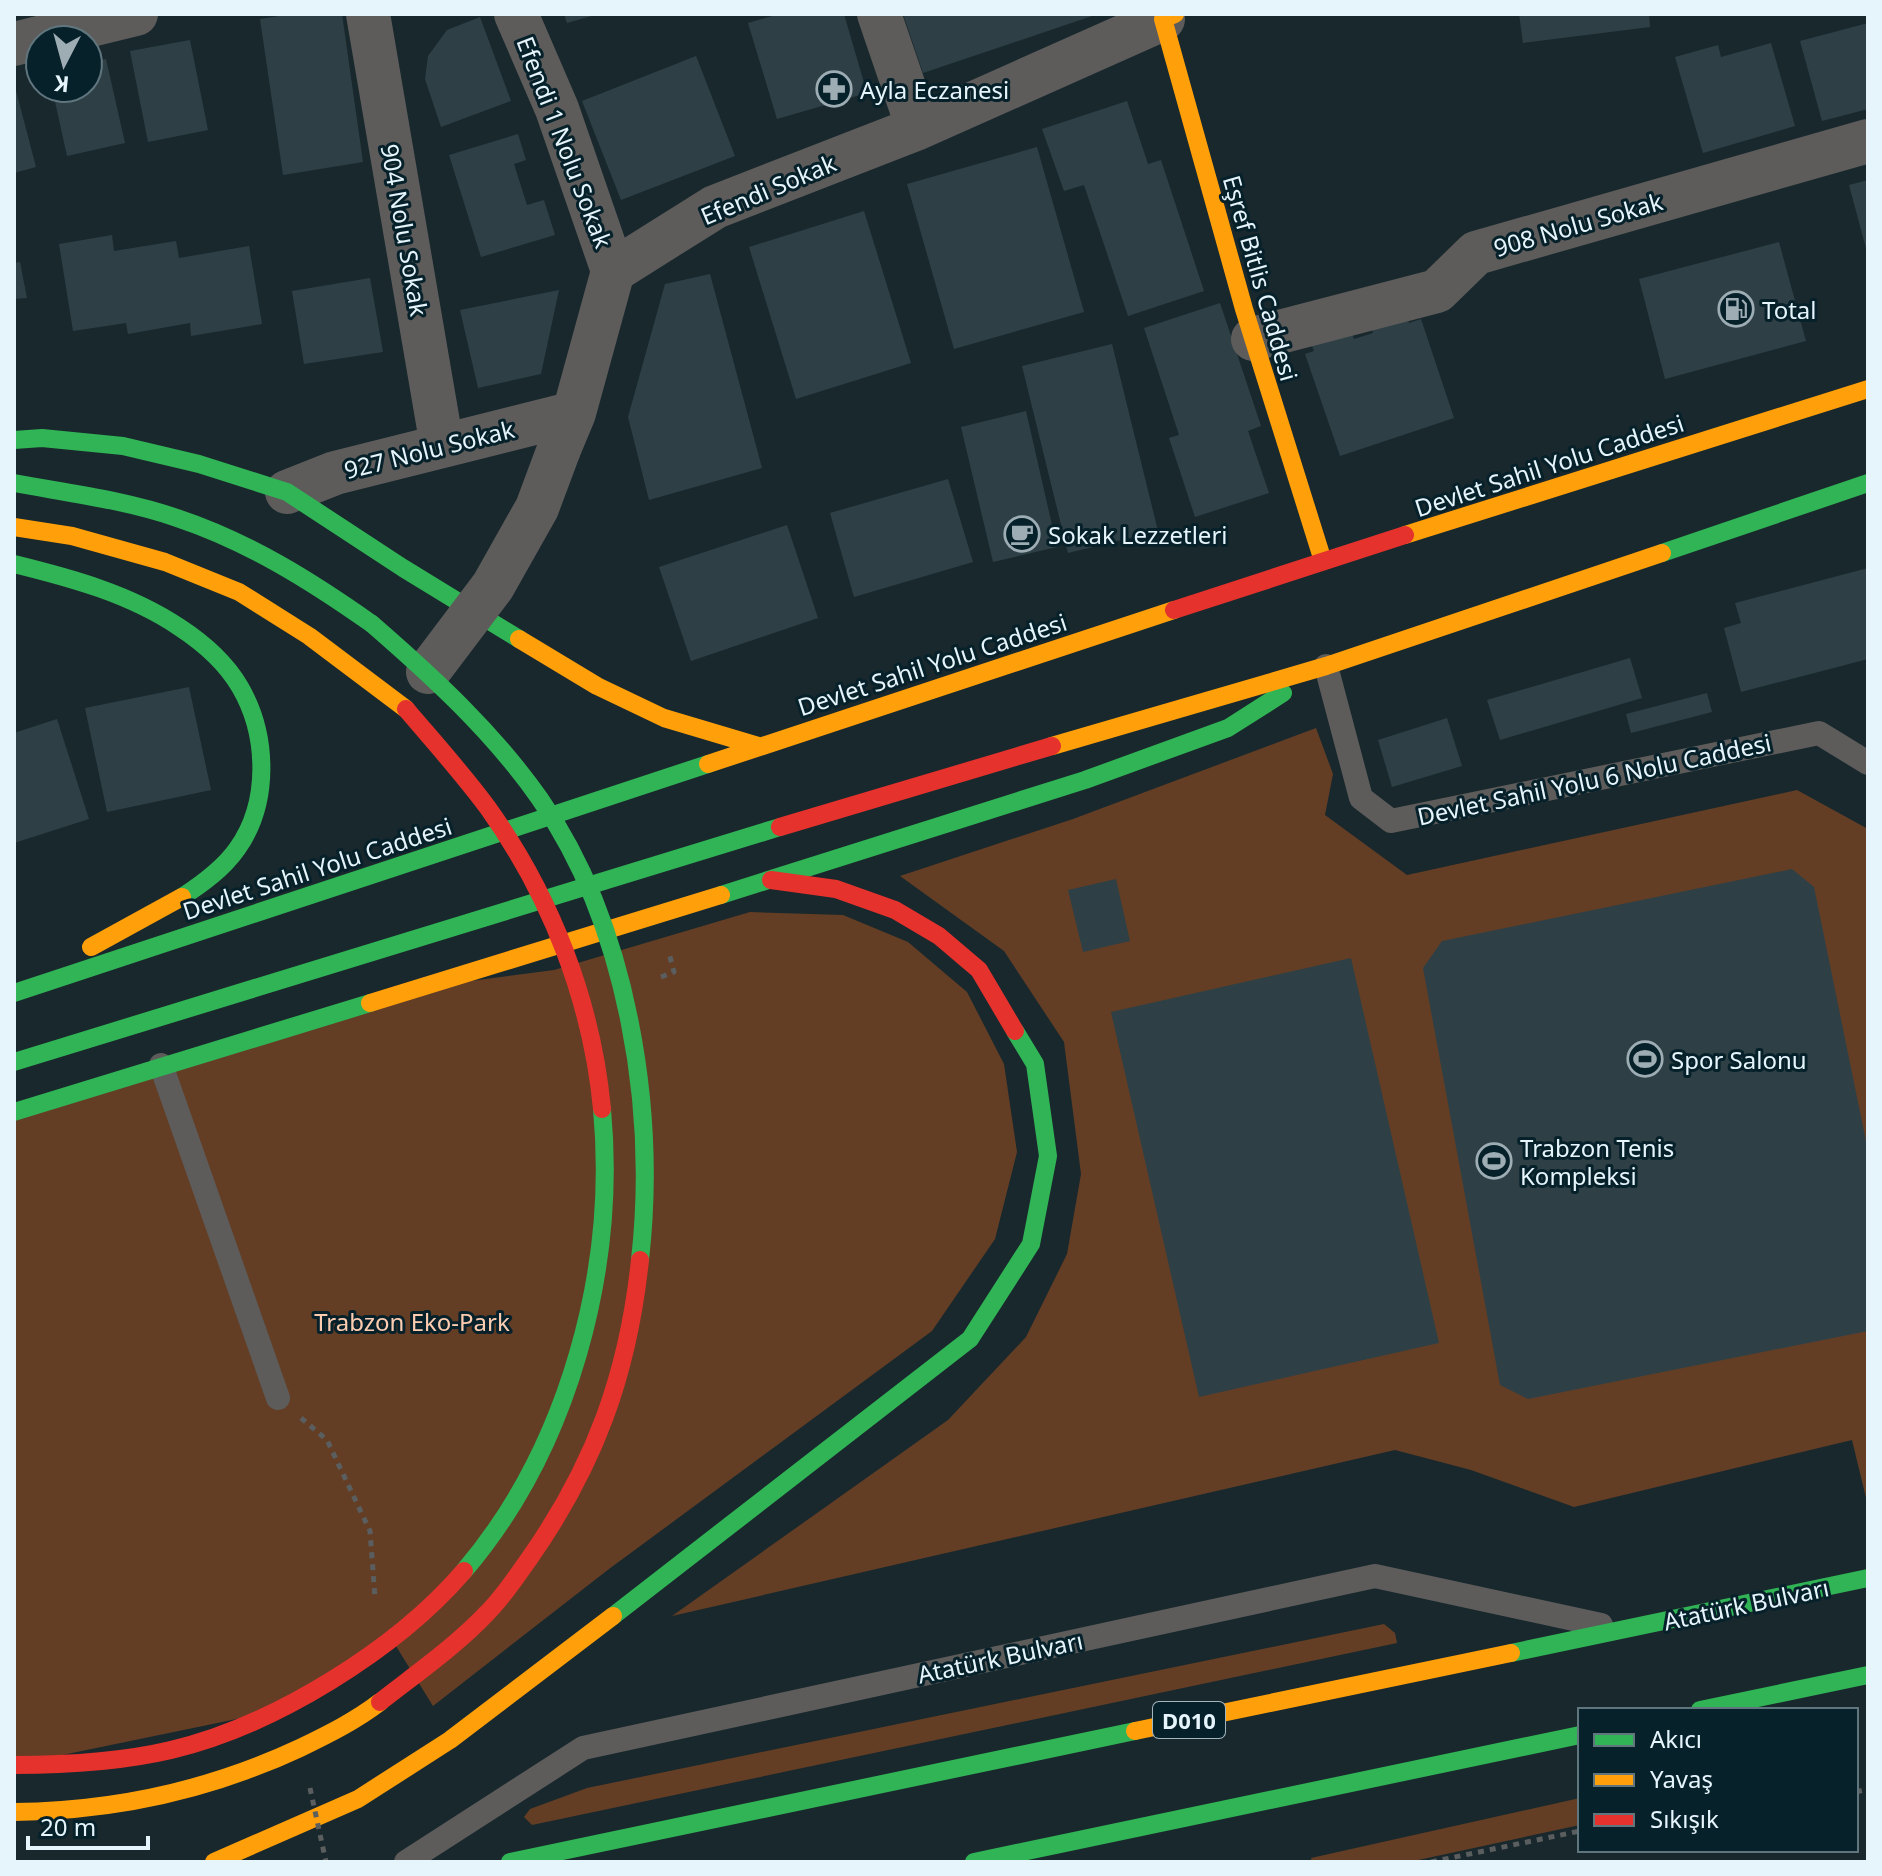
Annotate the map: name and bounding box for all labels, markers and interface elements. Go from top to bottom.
north arrow [24,24,104,104]
street label: Efendi 1 Nolu Sokak [509,32,621,253]
text: K [53,69,71,101]
pharmacy icon: Ayla Eczanesi [815,70,853,108]
place label: Ayla Eczanesi [860,73,1009,106]
street label: 904 Nolu Sokak [374,141,436,319]
street label: Efendi Sokak [695,146,841,232]
street label: Eşref Bitlis Caddesi [1216,171,1306,385]
street label: 908 Nolu Sokak [1490,184,1666,264]
fuel station icon: Total [1717,290,1755,328]
place label: Total [1762,293,1817,326]
street label: Devlet Sahil Yolu Caddesi [1410,406,1688,524]
street label: 927 Nolu Sokak [340,412,518,486]
cafe icon: Sokak Lezzetleri [1003,515,1041,553]
place label: Sokak Lezzetleri [1048,518,1228,551]
street label: Devlet Sahil Yolu Caddesi [793,605,1071,723]
street label: Devlet Sahil Yolu 6 Nolu Caddesi [1414,725,1774,833]
street label: Devlet Sahil Yolu Caddesi [178,809,456,927]
sports icon: Spor Salonu [1626,1040,1664,1078]
place label: Spor Salonu [1671,1043,1807,1076]
place label: Trabzon Tenis Kompleksi [1520,1131,1674,1192]
sports icon: Trabzon Tenis Kompleksi [1475,1142,1513,1180]
park label: Trabzon Eko-Park [314,1305,510,1338]
street label: Atatürk Bulvarı [1660,1570,1832,1638]
street label: Atatürk Bulvarı [914,1623,1086,1691]
road number: D010 [1153,1702,1225,1738]
legend [1578,1708,1858,1852]
text: Akıcı [1650,1722,1702,1755]
text: Yavaş [1650,1762,1713,1795]
scale bar [28,1800,148,1850]
text: Sıkışık [1650,1802,1719,1835]
text: 20 m [40,1810,96,1843]

